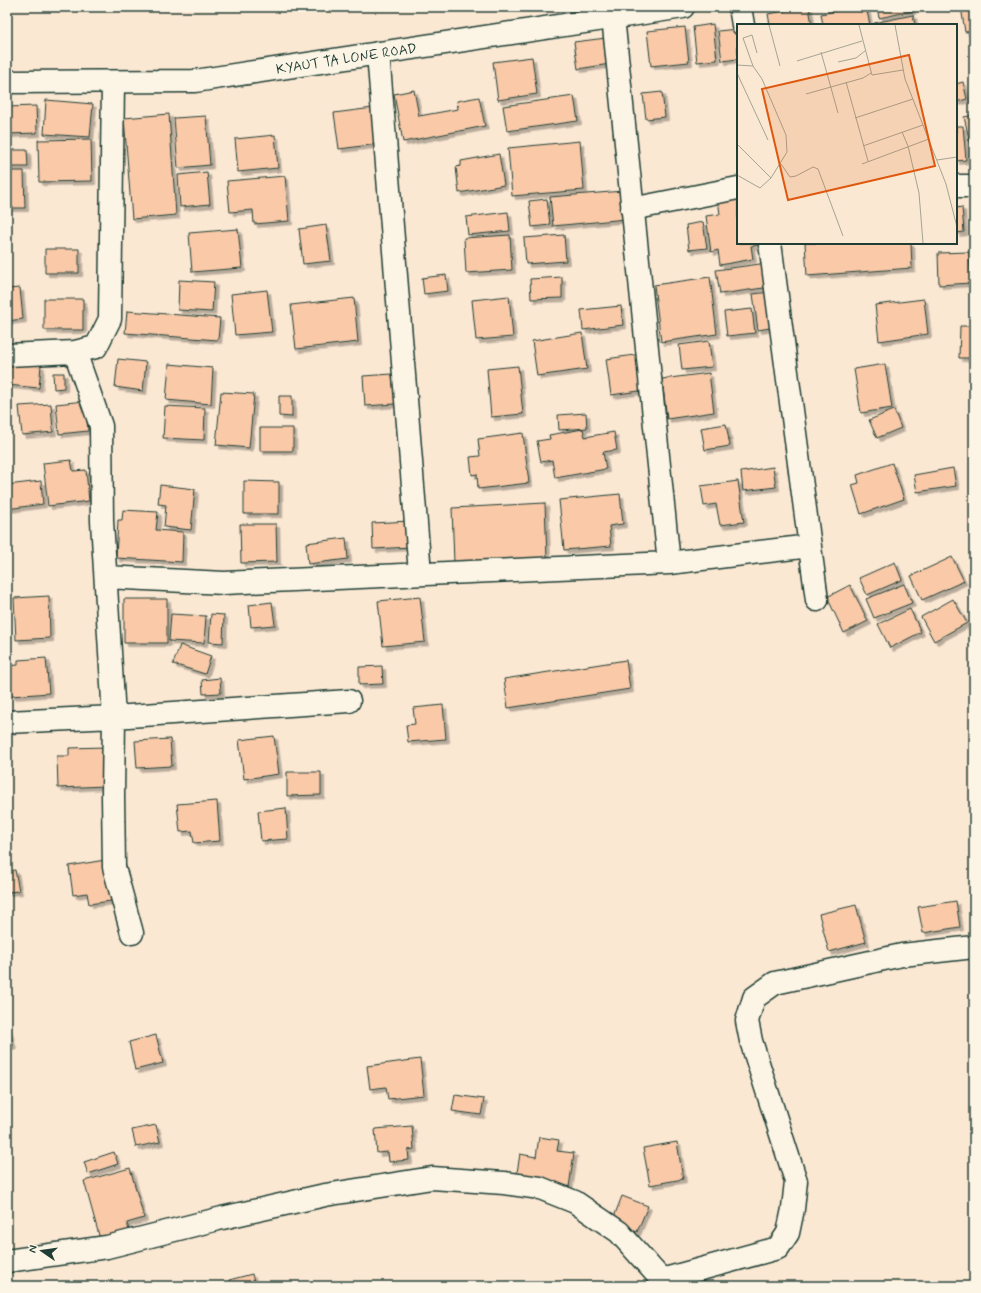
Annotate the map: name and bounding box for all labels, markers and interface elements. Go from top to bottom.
inset map [737,24,957,244]
street label: KYAUT TA LONE ROAD [275,39,418,79]
north arrow [22,1231,62,1271]
text: N [26,1244,41,1254]

